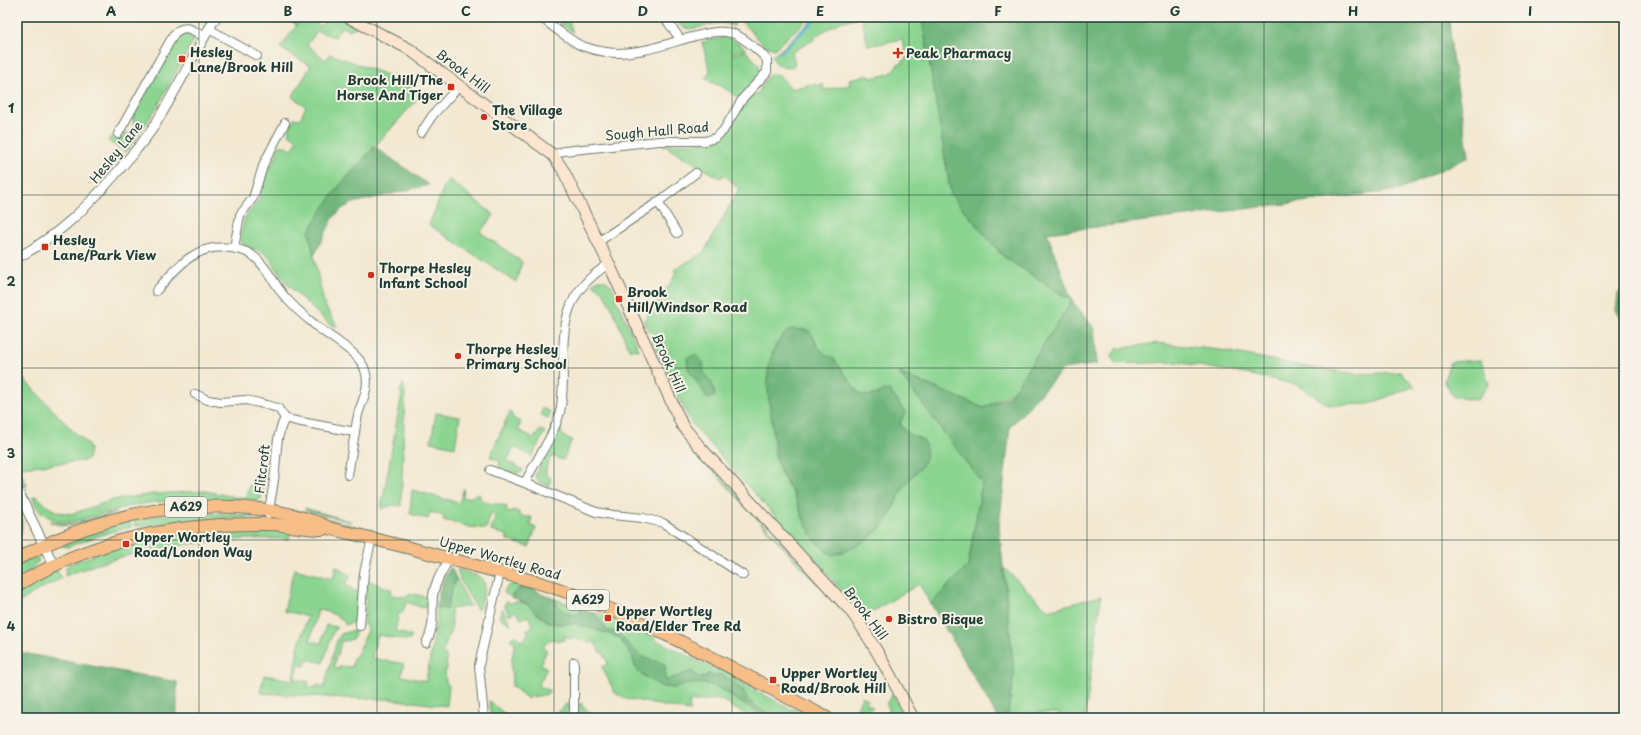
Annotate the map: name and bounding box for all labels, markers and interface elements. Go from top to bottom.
text: A [106,1,116,20]
text: B [284,1,293,20]
text: C [461,1,471,20]
text: D [638,1,648,20]
text: E [816,1,824,20]
text: F [994,1,1002,20]
text: G [1170,1,1180,20]
text: H [1348,1,1358,20]
text: I [1528,1,1532,20]
place label: Hesley Lane/Brook Hill [190,42,293,76]
place label: Peak Pharmacy [906,43,1011,62]
street label: Brook Hill [432,44,494,97]
marker: Peak Pharmacy [893,48,903,58]
marker: Hesley Lane/Brook Hill [177,54,187,64]
place label: Brook Hill/The Horse And Tiger [337,70,443,104]
marker: Brook Hill/The Horse And Tiger [446,82,456,92]
text: 1 [8,98,14,117]
place label: The Village Store [492,100,563,134]
marker: The Village Store [479,112,489,122]
street label: Hesley Lane [85,116,147,187]
street label: Sough Hall Road [604,117,710,145]
place label: Hesley Lane/Park View [53,230,156,264]
marker: Hesley Lane/Park View [40,242,50,252]
place label: Thorpe Hesley Infant School [379,258,471,292]
marker: Thorpe Hesley Infant School [366,270,376,280]
text: 2 [6,271,16,290]
place label: Brook Hill/Windsor Road [627,282,747,316]
marker: Brook Hill/Windsor Road [614,294,624,304]
street label: Brook Hill [648,330,691,395]
place label: Thorpe Hesley Primary School [466,339,567,373]
marker: Thorpe Hesley Primary School [453,351,463,361]
text: 3 [7,443,16,462]
street label: Flitcroft [249,443,274,495]
road number: A629 [165,497,207,517]
place label: Upper Wortley Road/London Way [134,527,252,561]
street label: Upper Wortley Road [437,531,563,584]
marker: Upper Wortley Road/London Way [121,539,131,549]
street label: Brook Hill [840,582,893,644]
road number: A629 [567,590,609,610]
place label: Upper Wortley Road/Elder Tree Rd [616,601,741,635]
place label: Bistro Bisque [897,609,983,628]
marker: Upper Wortley Road/Elder Tree Rd [603,613,613,623]
marker: Bistro Bisque [884,614,894,624]
text: 4 [7,616,16,635]
place label: Upper Wortley Road/Brook Hill [781,663,886,697]
marker: Upper Wortley Road/Brook Hill [768,675,778,685]

